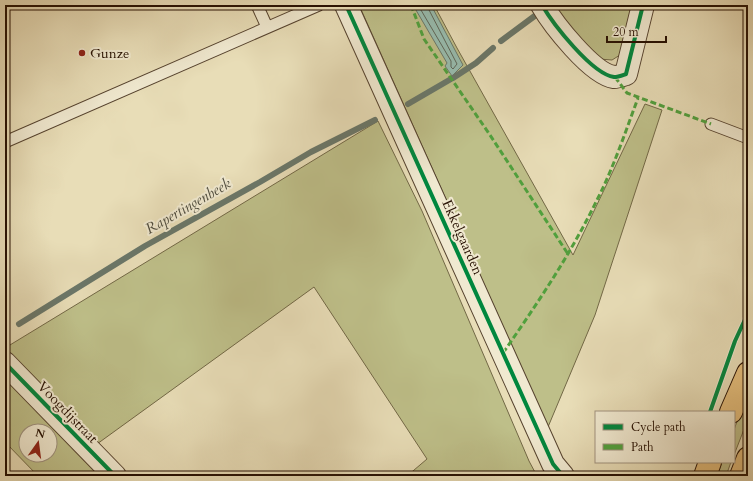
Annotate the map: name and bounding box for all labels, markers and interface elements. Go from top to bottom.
scale bar [607,18,666,44]
text: 20 m [613,24,640,40]
place label: Gunze [90,44,129,63]
marker: Gunze [77,48,87,58]
water label: Rapertingenbeek [141,173,235,239]
street label: Ekkelgaarden [438,197,488,278]
street label: Voogdijstraat [33,377,102,448]
legend [595,411,735,463]
text: Cycle path [631,419,686,435]
north arrow [18,423,58,463]
text: N [34,425,47,442]
text: Path [631,439,654,455]

